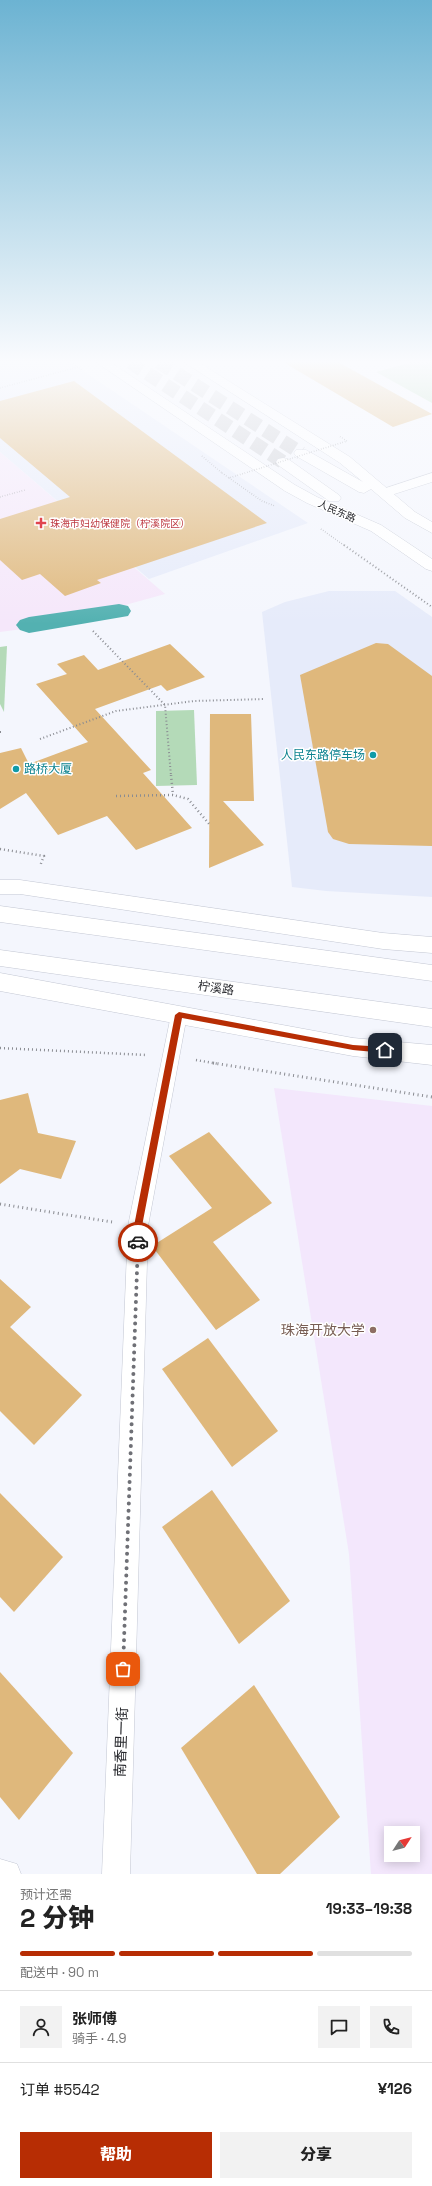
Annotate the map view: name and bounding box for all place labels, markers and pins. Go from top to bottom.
marker: 珠海市妇幼保健院（柠溪院区） [35,517,47,529]
place label: 珠海市妇幼保健院（柠溪院区） [50,517,190,530]
place label: 人民东路停车场 [281,747,365,763]
marker: 人民东路停车场 [368,750,378,760]
place label: 路桥大厦 [24,761,72,777]
marker: 路桥大厦 [11,764,21,774]
pin [368,1033,402,1067]
place label: 珠海开放大学 [281,1321,365,1339]
marker: 珠海开放大学 [368,1325,378,1335]
pin [106,1652,140,1686]

